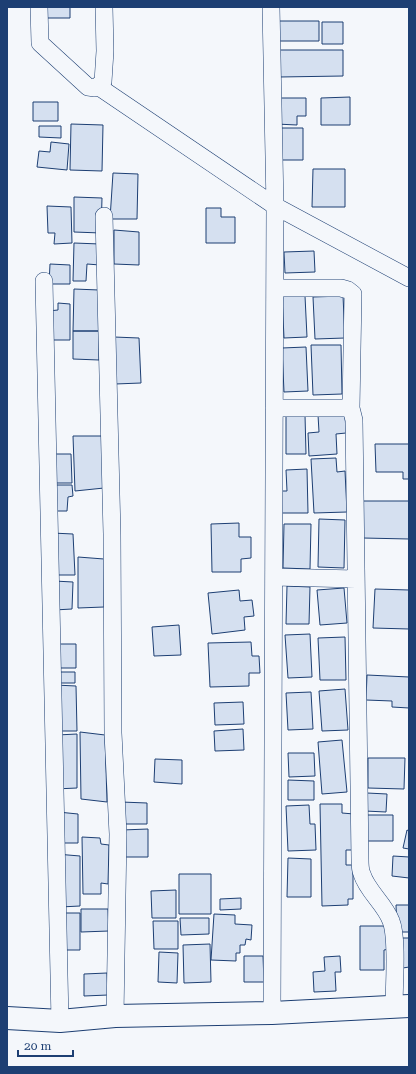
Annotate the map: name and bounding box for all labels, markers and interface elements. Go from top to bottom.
scale bar [18,1032,73,1058]
text: 20 m [24,1039,51,1053]

